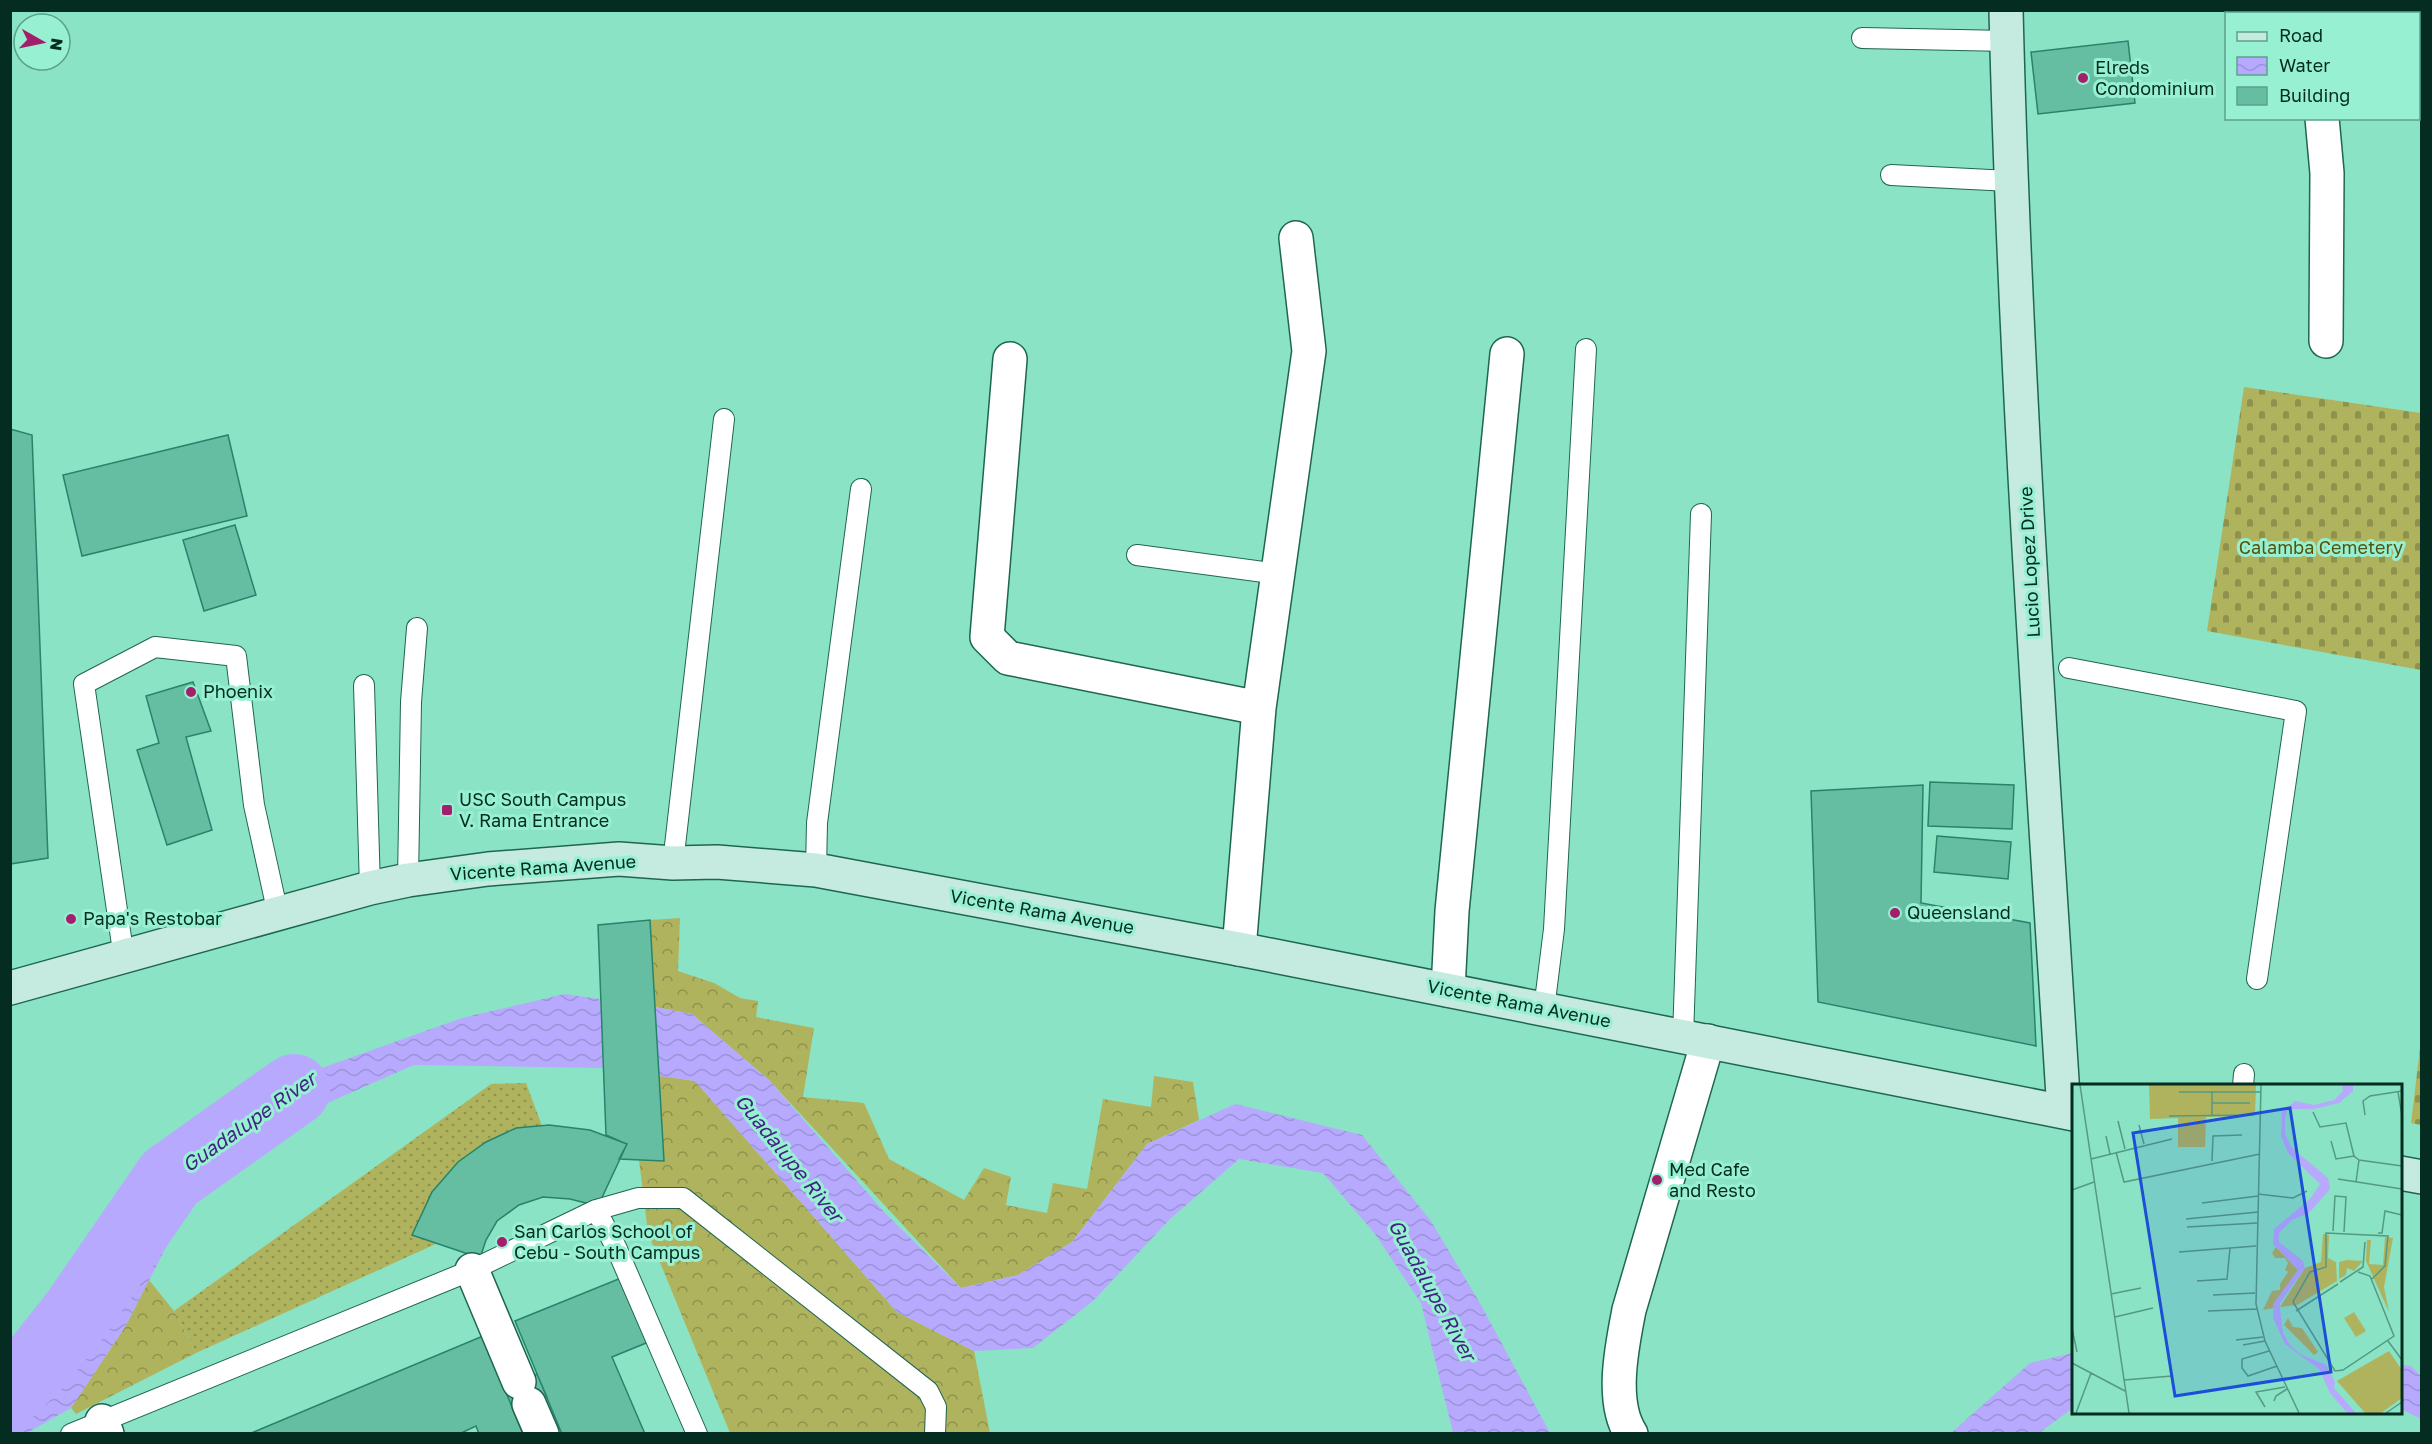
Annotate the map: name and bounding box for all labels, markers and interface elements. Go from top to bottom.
north arrow [12,12,72,72]
legend [2225,12,2420,120]
text: Road [2279,24,2323,46]
text: N [46,37,68,52]
text: Water [2279,54,2330,76]
place label: Elreds Condominium [2095,56,2214,99]
marker: Elreds Condominium [2076,71,2090,85]
text: Building [2279,84,2350,106]
street label: Lucio Lopez Drive [2014,486,2044,638]
park label: Calamba Cemetery [2239,536,2403,558]
place label: Phoenix [203,680,273,702]
marker: Phoenix [184,685,198,699]
place label: USC South Campus V. Rama Entrance [459,788,626,831]
marker: USC South Campus V. Rama Entrance [440,803,454,817]
street label: Vicente Rama Avenue [449,850,637,884]
street label: Vicente Rama Avenue [948,884,1136,938]
place label: Queensland [1907,901,2011,923]
marker: Queensland [1888,906,1902,920]
place label: Papa's Restobar [83,907,222,929]
marker: Papa's Restobar [64,912,78,926]
street label: Vicente Rama Avenue [1426,974,1613,1032]
water label: Guadalupe River [177,1064,322,1176]
inset map [2072,1084,2402,1414]
water label: Guadalupe River [731,1089,851,1229]
place label: Med Cafe and Resto [1669,1158,1756,1201]
marker: Med Cafe and Resto [1650,1173,1664,1187]
water label: Guadalupe River [1384,1215,1483,1367]
place label: San Carlos School of Cebu - South Campus [514,1220,700,1263]
marker: San Carlos School of Cebu - South Campus [495,1235,509,1249]

